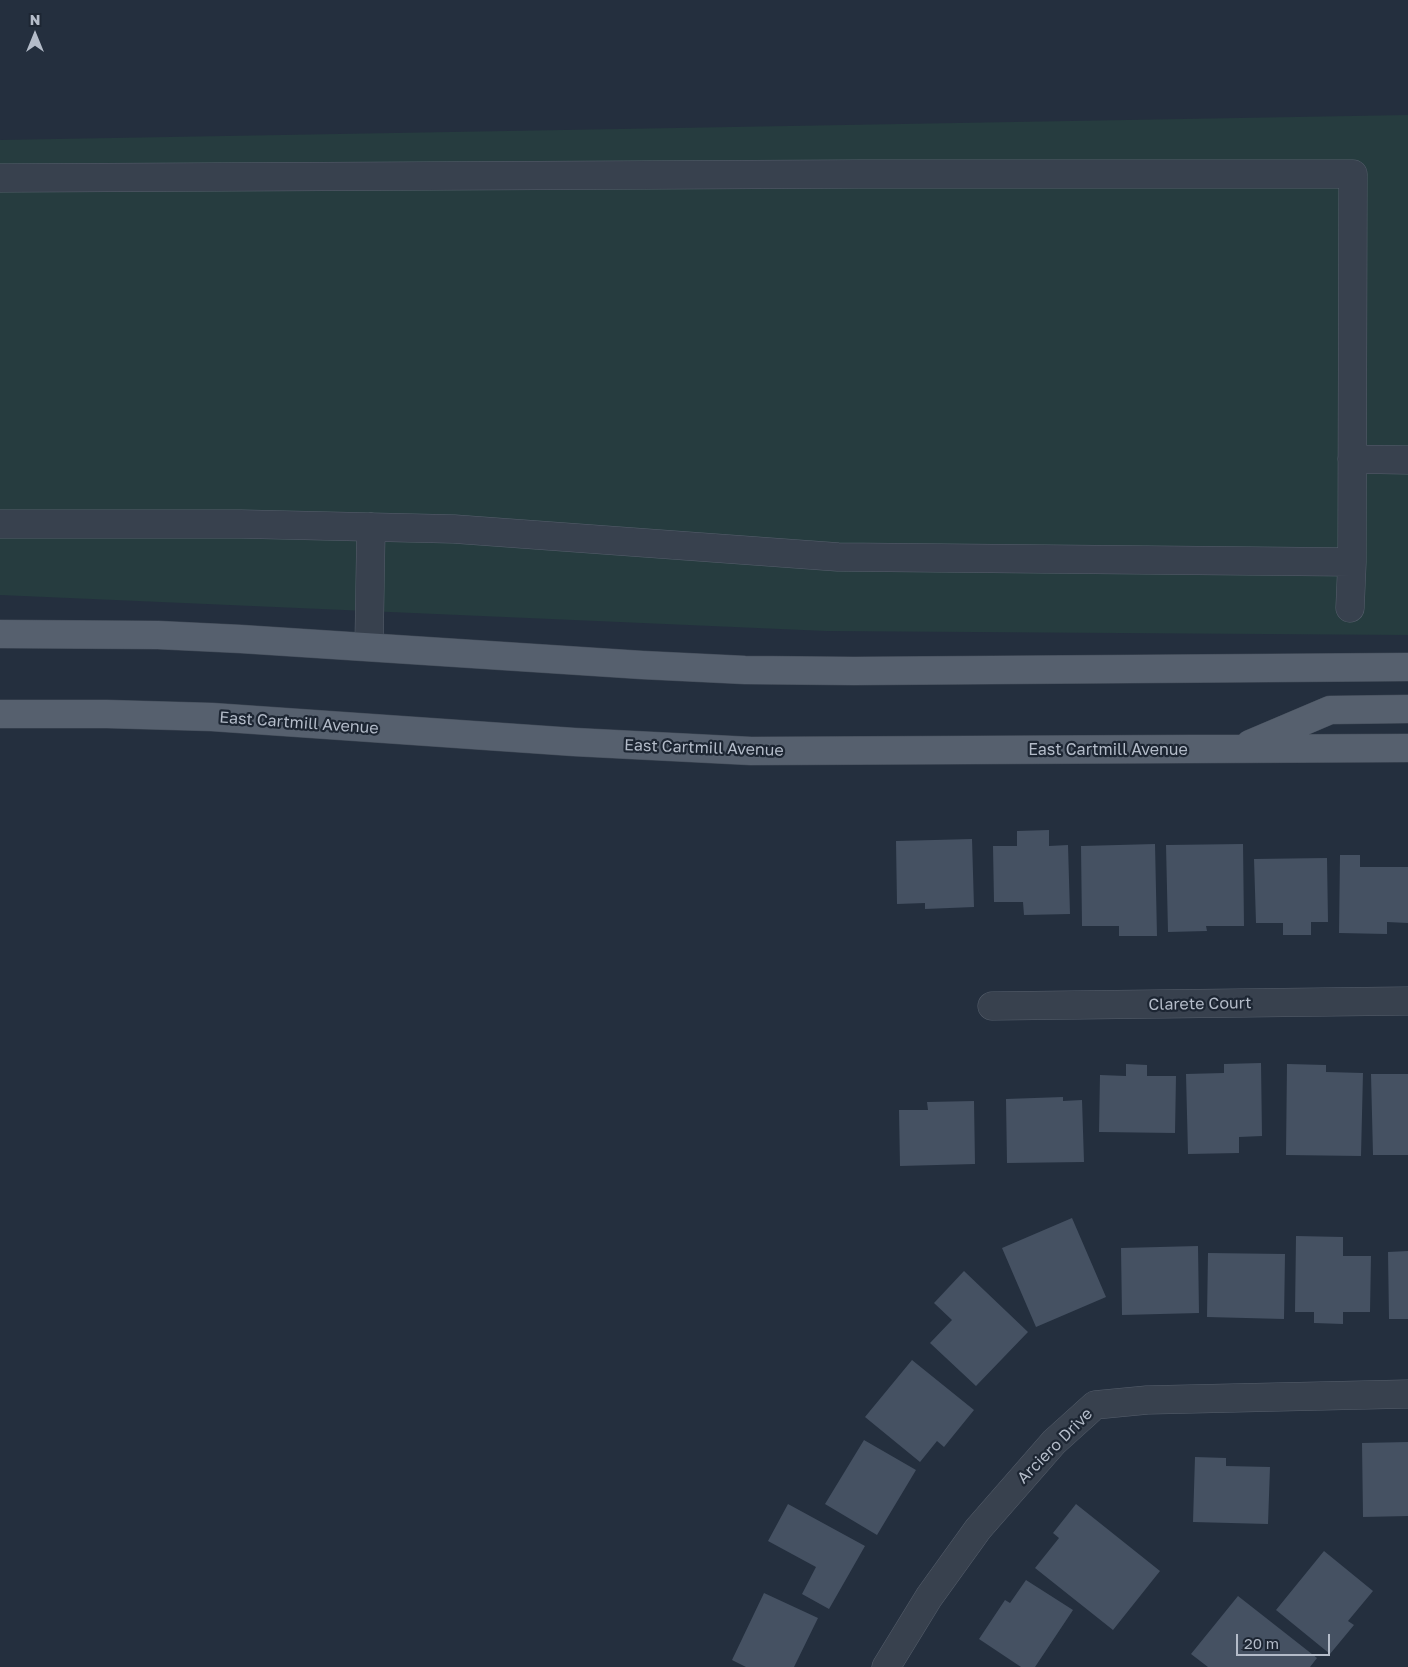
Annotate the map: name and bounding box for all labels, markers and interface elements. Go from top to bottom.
north arrow [10,10,60,60]
text: N [30,11,40,28]
street label: East Cartmill Avenue [219,708,379,738]
street label: East Cartmill Avenue [624,736,784,760]
street label: East Cartmill Avenue [1028,740,1188,760]
street label: Clarete Court [1148,994,1252,1014]
street label: Arciero Drive [1013,1404,1097,1488]
scale bar [1238,1624,1332,1656]
text: 20 m [1244,1634,1279,1652]

